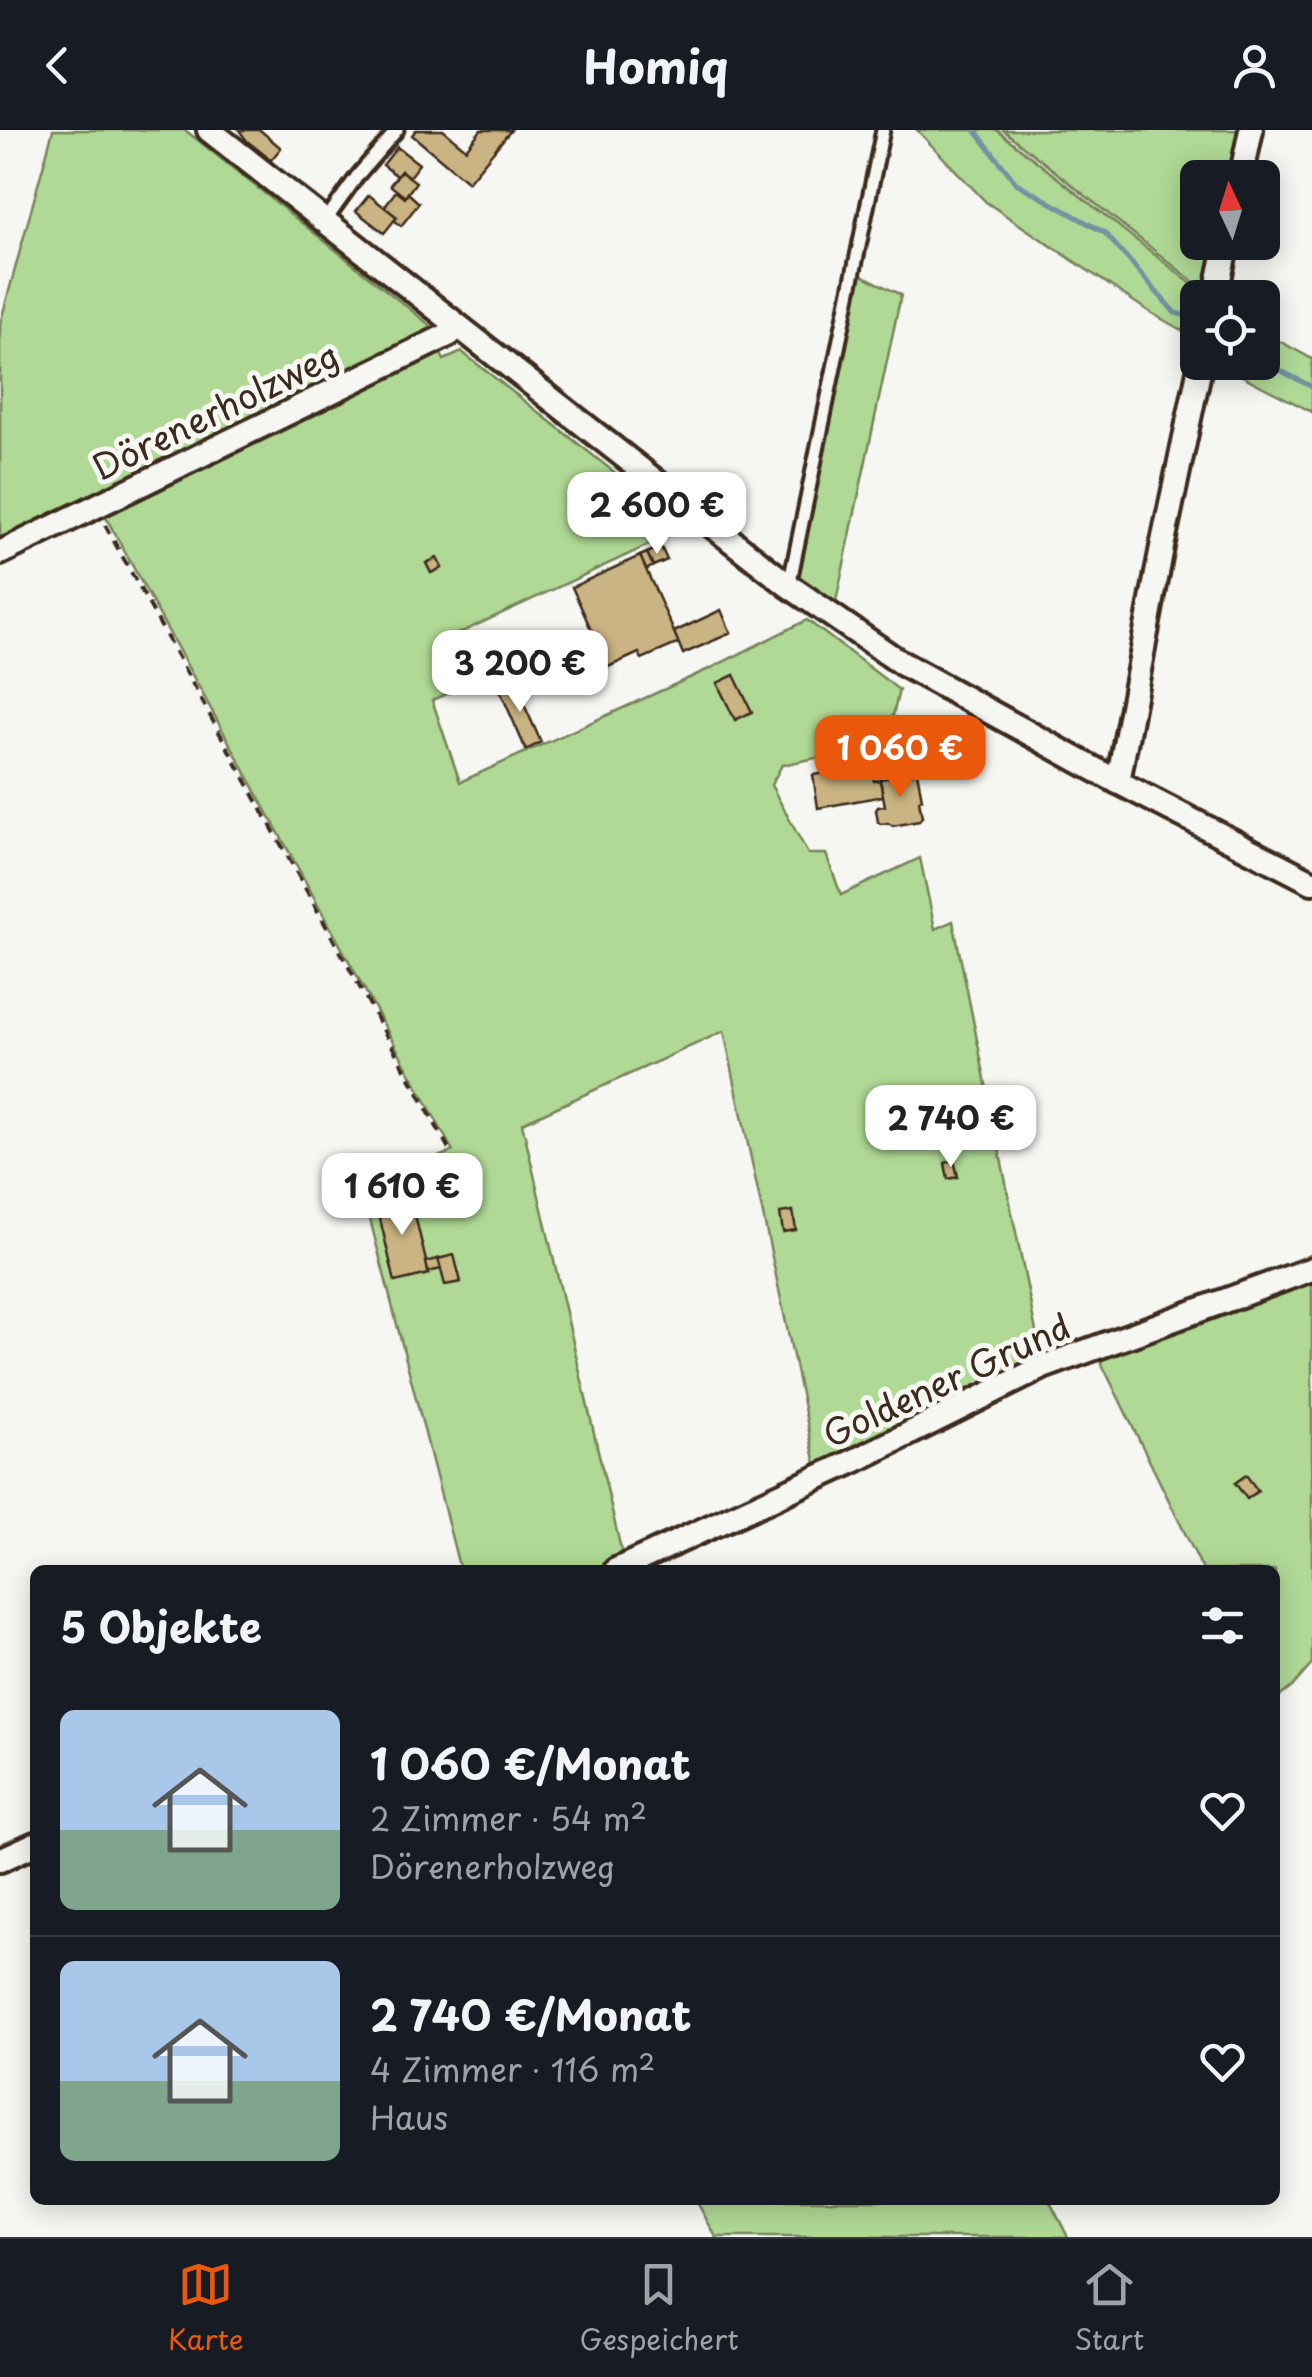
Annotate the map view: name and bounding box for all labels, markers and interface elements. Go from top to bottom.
text: Homiq [583,31,729,99]
icon: back [30,38,85,93]
icon: person [1227,38,1282,93]
north arrow [1180,160,1280,260]
map controls [1180,160,1280,380]
button: locate [1180,280,1280,380]
street label: Dörenerholzweg [83,327,347,493]
pin: 2 600 € [565,472,749,557]
text: 2 600 € [589,480,725,528]
pin: 3 200 € [428,630,612,715]
text: 3 200 € [454,638,586,686]
pin: 1 060 € [808,715,992,800]
text: 1 060 € [837,723,963,771]
pin: 2 740 € [859,1085,1043,1170]
text: 2 740 € [887,1093,1015,1141]
pin: 1 610 € [310,1153,494,1238]
text: 1 610 € [344,1161,460,1209]
street label: Goldener Grund [813,1298,1079,1460]
text: 5 Objekte [60,1594,262,1657]
icon: filters [1195,1598,1250,1653]
text: 1 060 €/Monat [370,1731,691,1794]
icon: home [140,1750,260,1870]
icon: heart [1195,1783,1250,1838]
text: 2 Zimmer · 54 m² [370,1794,647,1842]
text: Dörenerholzweg [370,1842,615,1890]
text: 2 740 €/Monat [370,1982,691,2045]
icon: home [140,2001,260,2121]
icon: heart [1195,2034,1250,2089]
text: 4 Zimmer · 116 m² [370,2045,655,2093]
text: Haus [370,2093,448,2141]
tab: Karte [168,2257,244,2360]
tab: Gespeichert [579,2257,739,2360]
tab: Start [1074,2257,1144,2360]

